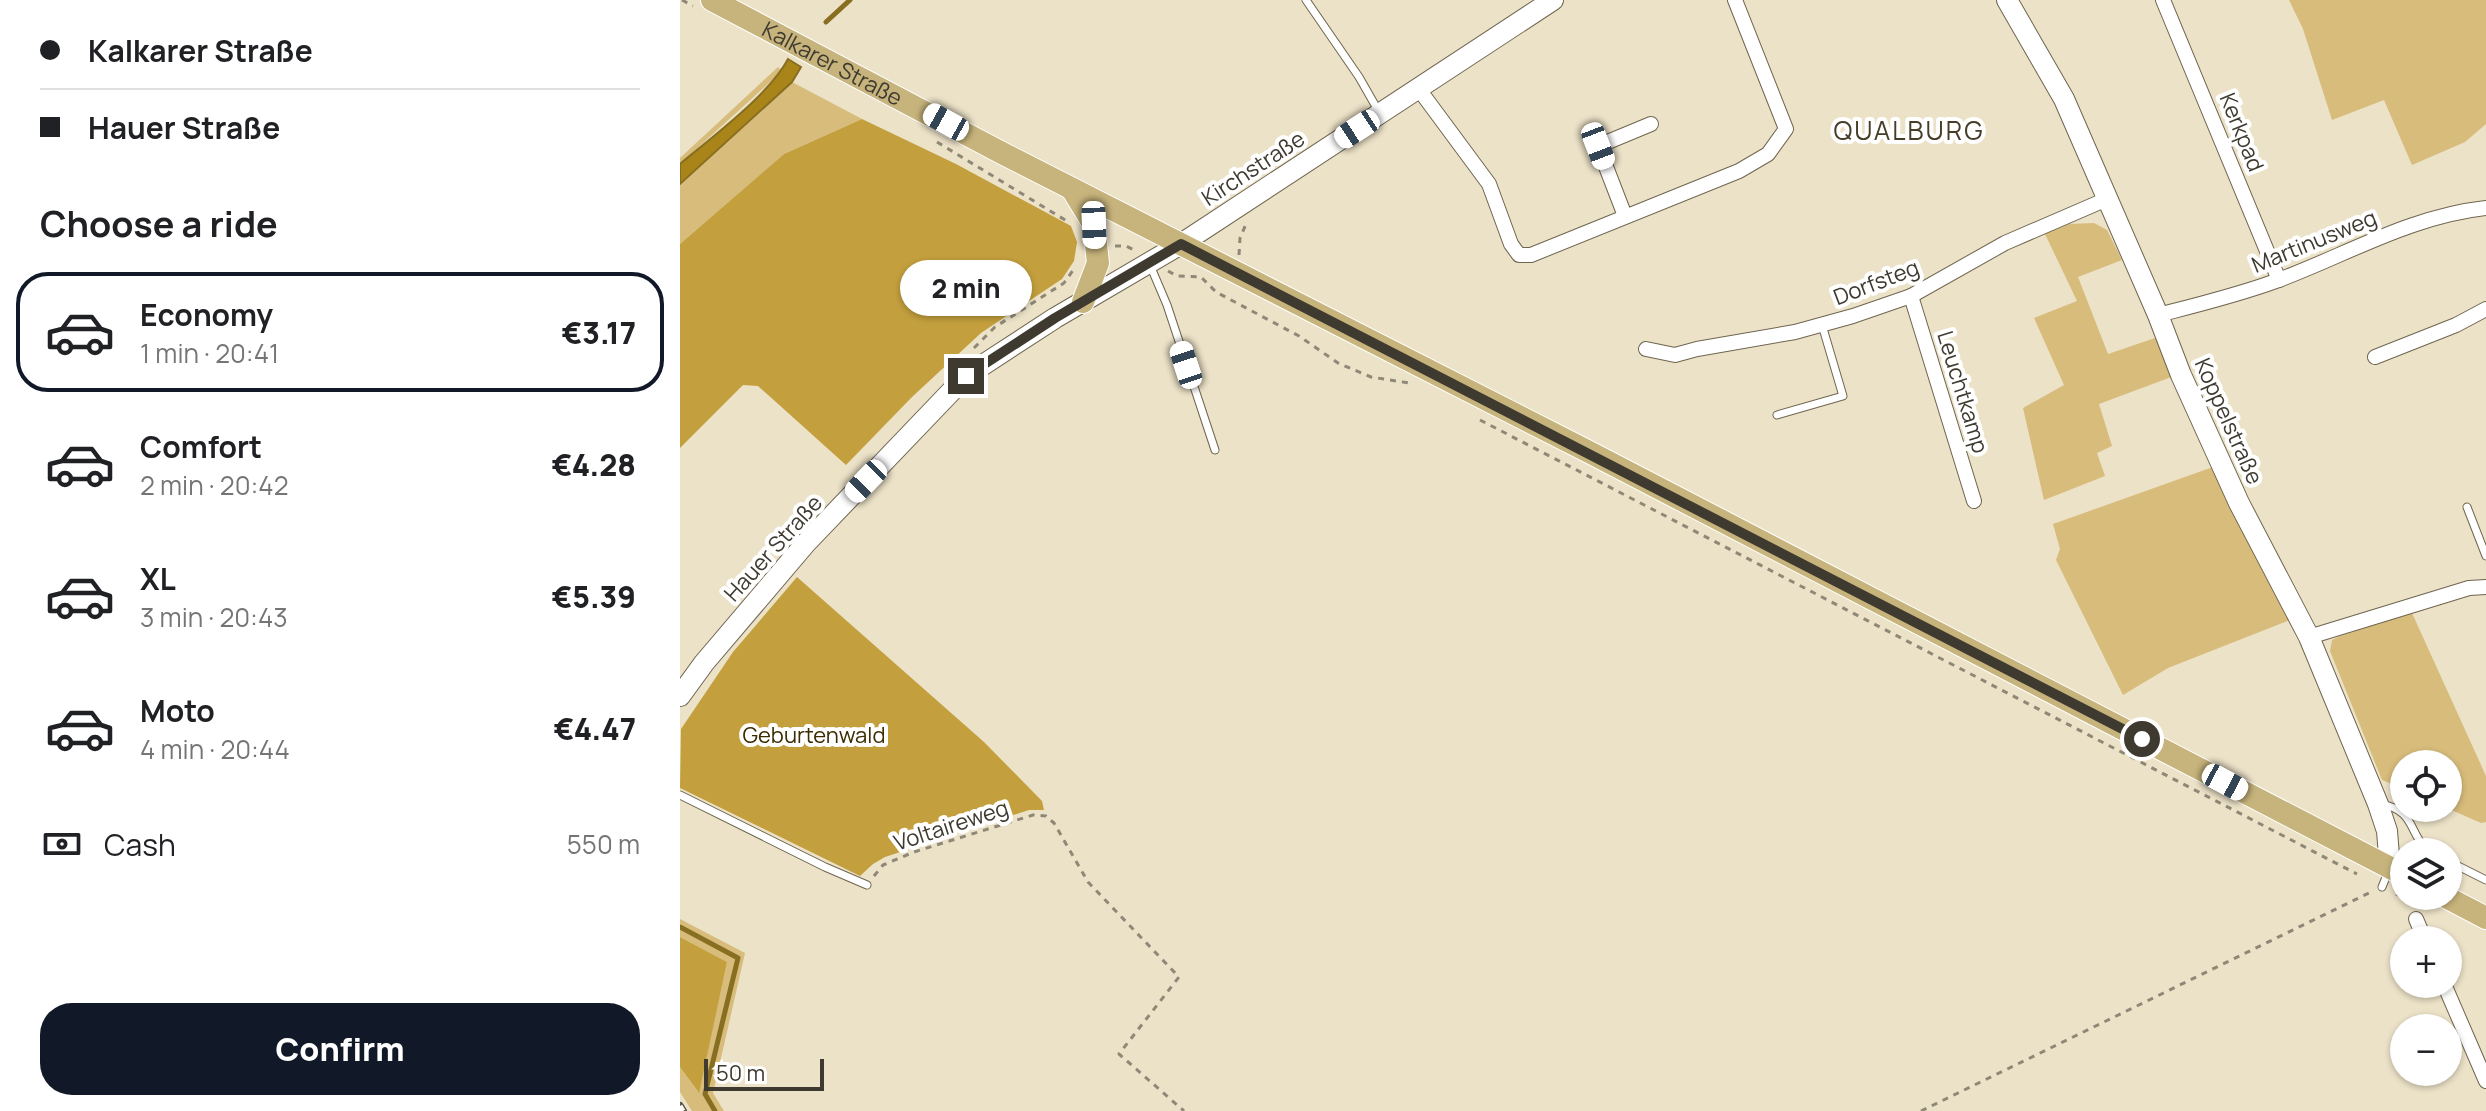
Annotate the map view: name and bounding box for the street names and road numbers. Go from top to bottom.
street label: Kalkarer Straße [757,14,908,113]
street label: Kerkpad [2213,88,2271,176]
street label: Kirchstraße [1196,123,1310,213]
street label: Martinusweg [2247,202,2381,280]
street label: Dorfsteg [1829,252,1923,312]
street label: Leuchtkamp [1930,327,1996,457]
street label: Koppelstraße [2188,353,2270,489]
street label: Hauer Straße [717,488,829,608]
street label: Voltaireweg [890,792,1012,858]

